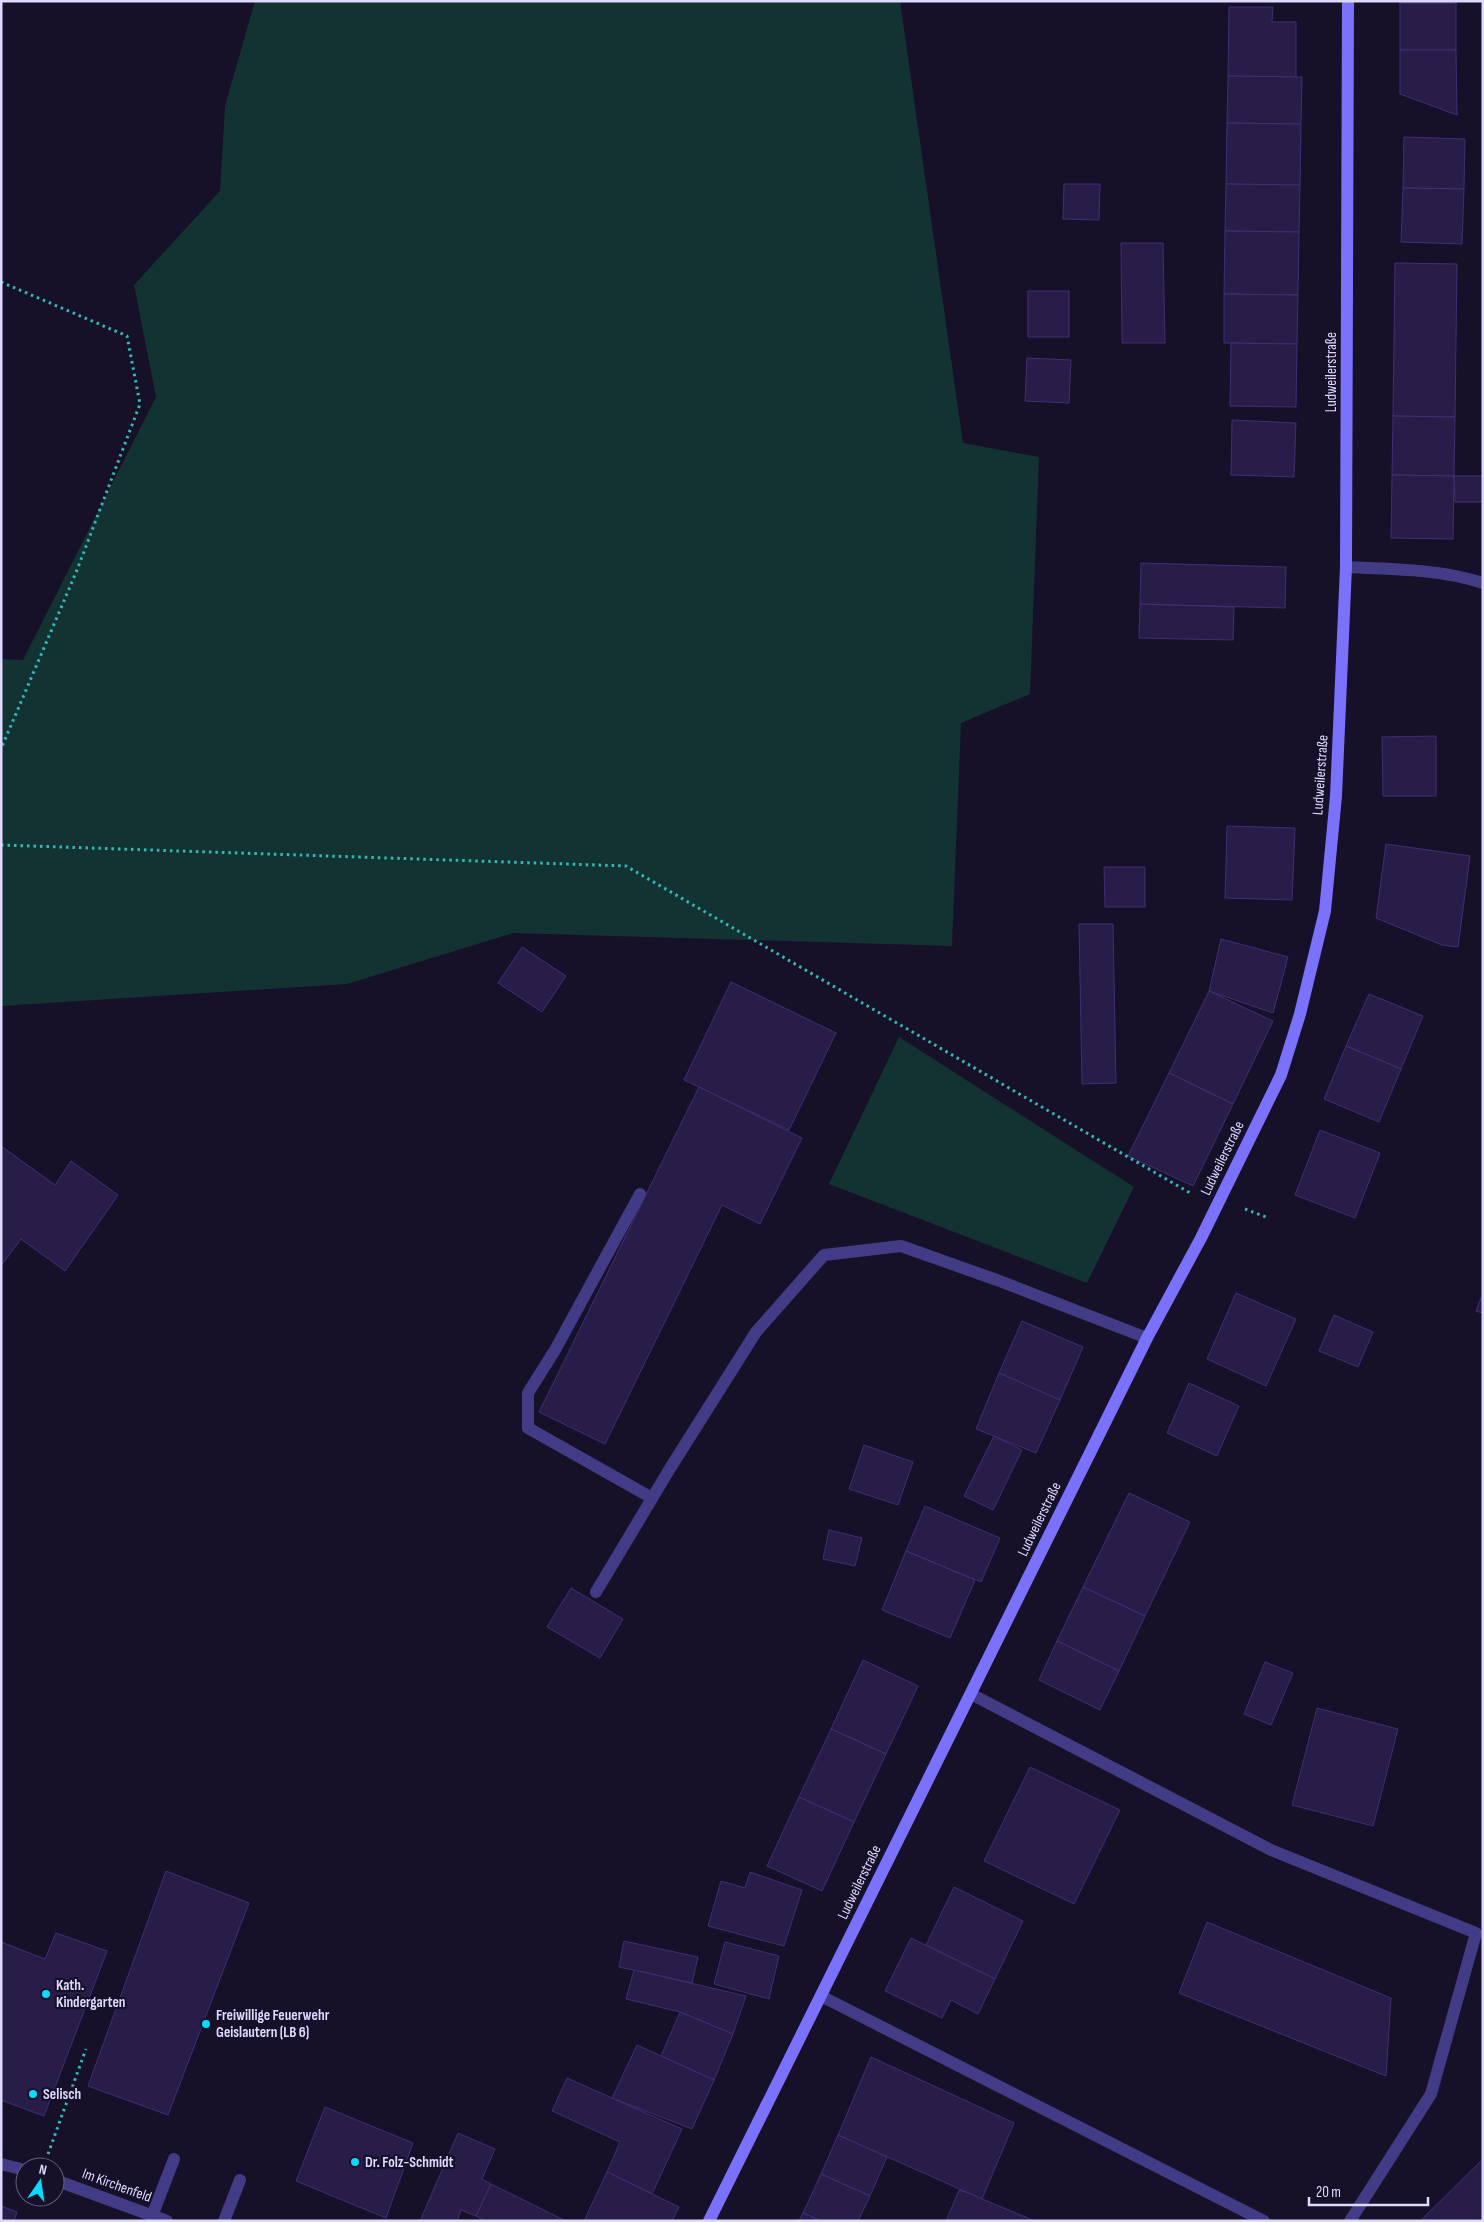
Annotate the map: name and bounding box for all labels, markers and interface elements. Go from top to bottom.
street label: Ludweilerstraße [1322,332,1341,412]
street label: Ludweilerstraße [1308,734,1333,816]
street label: Ludweilerstraße [1196,1118,1249,1198]
street label: Ludweilerstraße [1013,1479,1066,1559]
street label: Ludweilerstraße [833,1842,886,1922]
place label: Kath. Kindergarten [56,1976,126,2012]
marker: Kath. Kindergarten [40,1988,52,2000]
place label: Freiwillige Feuerwehr Geislautern (LB 6) [216,2006,330,2042]
marker: Freiwillige Feuerwehr Geislautern (LB 6) [200,2018,212,2030]
place label: Selisch [43,2085,81,2104]
marker: Selisch [27,2088,39,2100]
place label: Dr. Folz-Schmidt [365,2153,454,2172]
marker: Dr. Folz-Schmidt [349,2156,361,2168]
north arrow [15,2157,65,2207]
text: N [37,2161,48,2179]
street label: Im Kirchenfeld [79,2164,154,2207]
scale bar [1309,2174,1428,2206]
text: 20 m [1316,2183,1341,2202]

